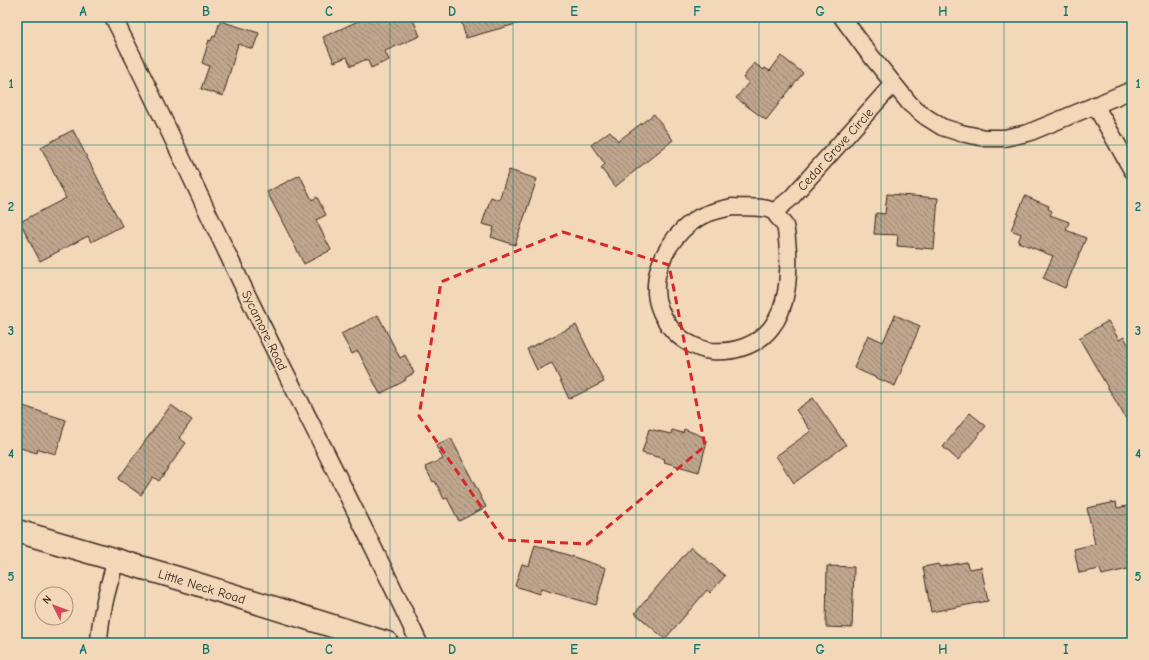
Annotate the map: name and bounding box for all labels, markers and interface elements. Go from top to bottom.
text: A [79,4,87,19]
text: B [202,4,210,19]
text: C [325,4,333,19]
text: D [448,4,456,19]
text: E [570,4,578,19]
text: F [693,4,701,19]
text: G [815,4,825,19]
text: H [938,4,948,19]
text: I [1063,4,1069,19]
text: 1 [8,76,14,91]
text: 1 [1135,76,1141,91]
street label: Cedar Grove Circle [794,105,877,194]
text: 2 [8,199,14,214]
text: 2 [1135,199,1141,214]
street label: Sycamore Road [239,288,290,373]
text: 3 [8,323,14,338]
text: 3 [1135,323,1141,338]
text: 4 [8,446,14,461]
text: 4 [1135,446,1141,461]
street label: Little Neck Road [156,566,247,607]
text: 5 [8,569,15,584]
text: 5 [1135,569,1142,584]
north arrow [34,586,74,626]
text: N [40,593,54,607]
text: A [79,642,87,657]
text: B [202,642,210,657]
text: C [325,642,333,657]
text: D [448,642,456,657]
text: E [570,642,578,657]
text: F [693,642,701,657]
text: G [815,642,825,657]
text: H [938,642,948,657]
text: I [1063,642,1069,657]

